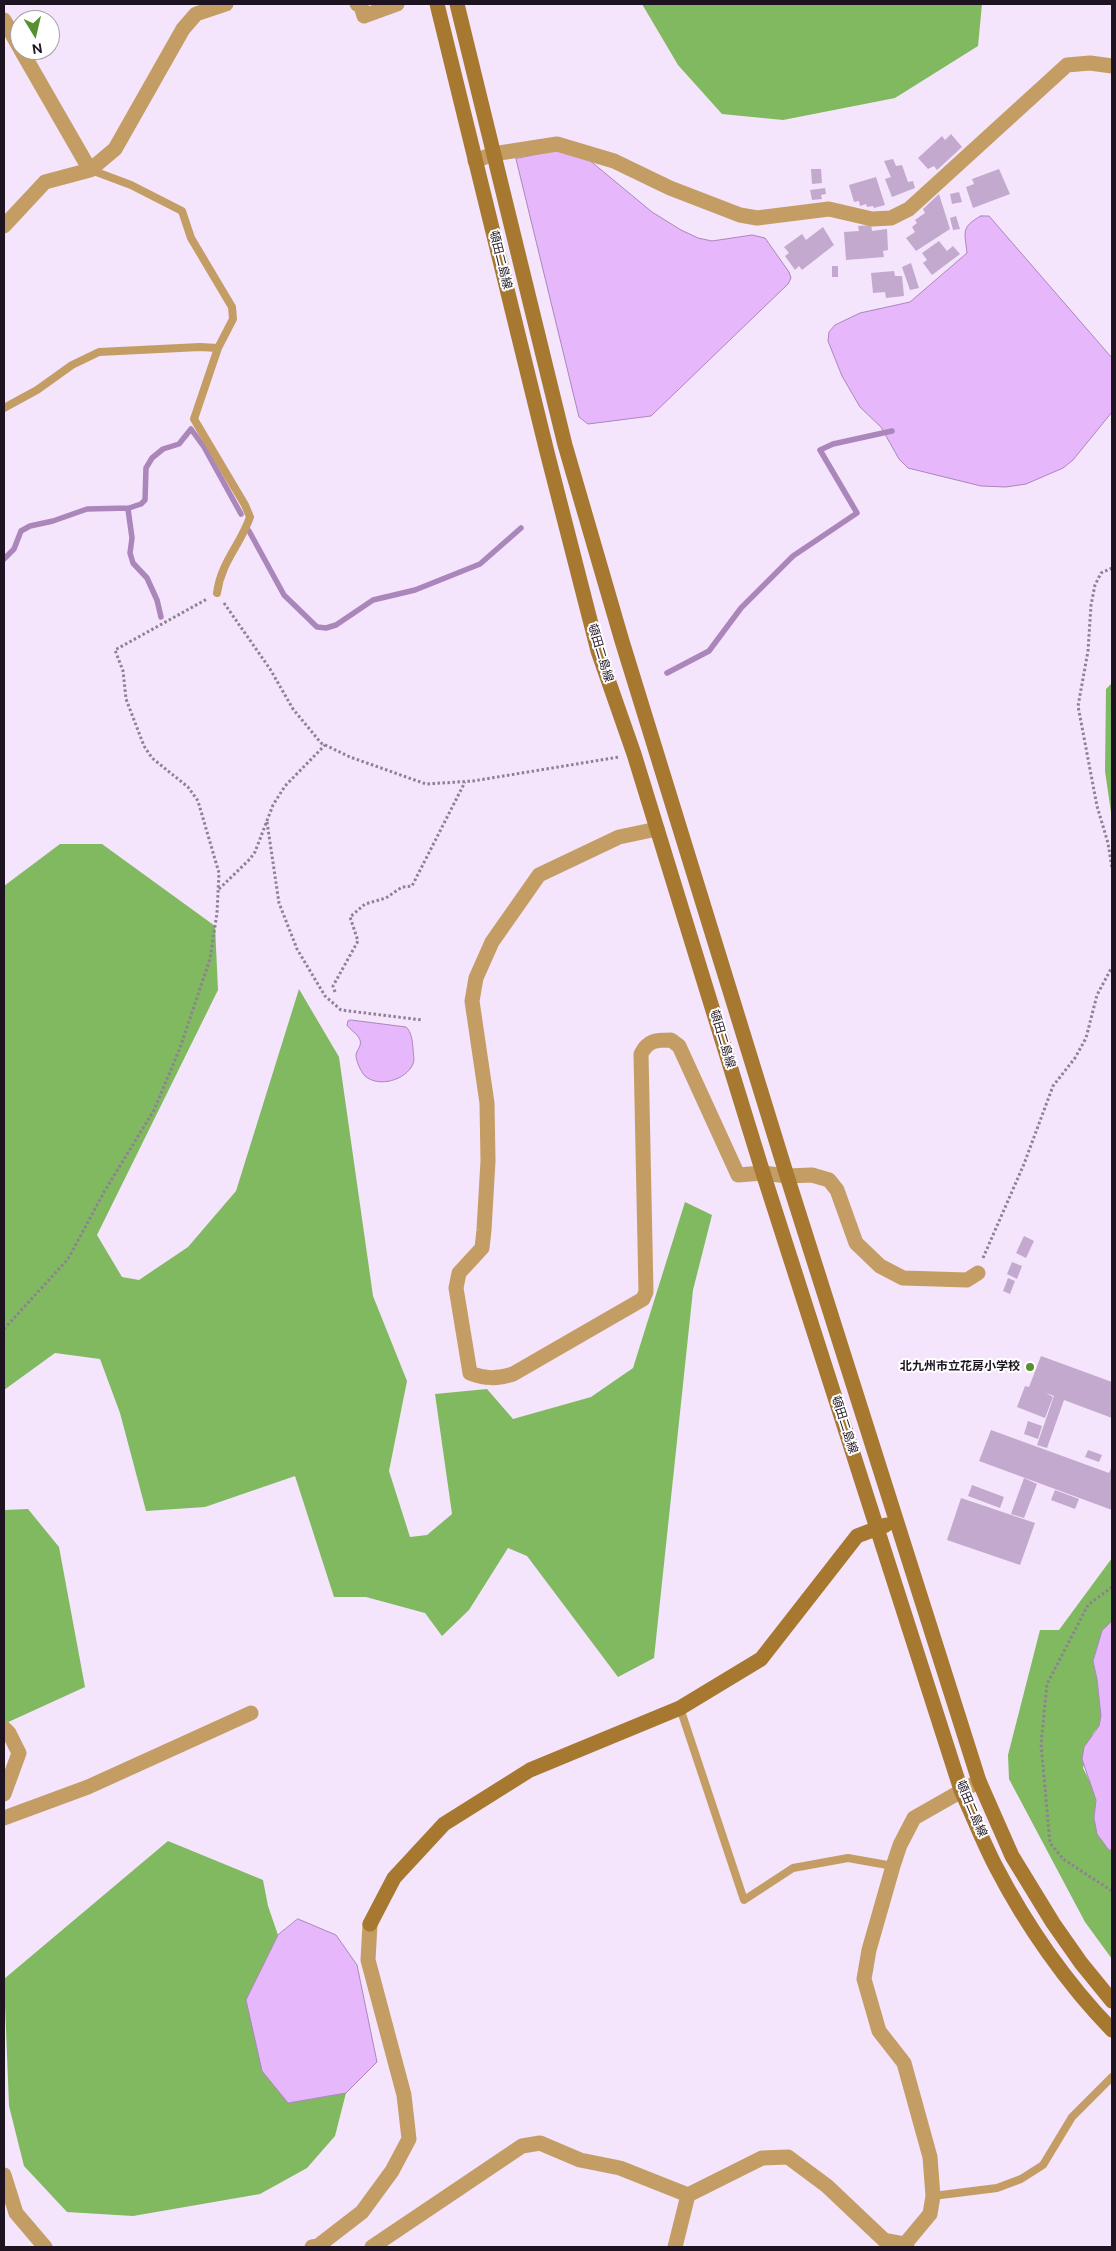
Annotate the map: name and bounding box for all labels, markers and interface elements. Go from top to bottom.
north arrow [10,10,60,60]
text: N [31,39,44,59]
street label: 頓田二島線 [486,229,514,291]
street label: 頓田二島線 [584,622,616,684]
street label: 頓田二島線 [706,1008,738,1070]
place label: 北九州市立花房小学校 [900,1360,1020,1374]
marker: 北九州市立花房小学校 [1024,1361,1036,1373]
street label: 頓田二島線 [828,1394,860,1456]
street label: 頓田二島線 [953,1779,989,1839]

